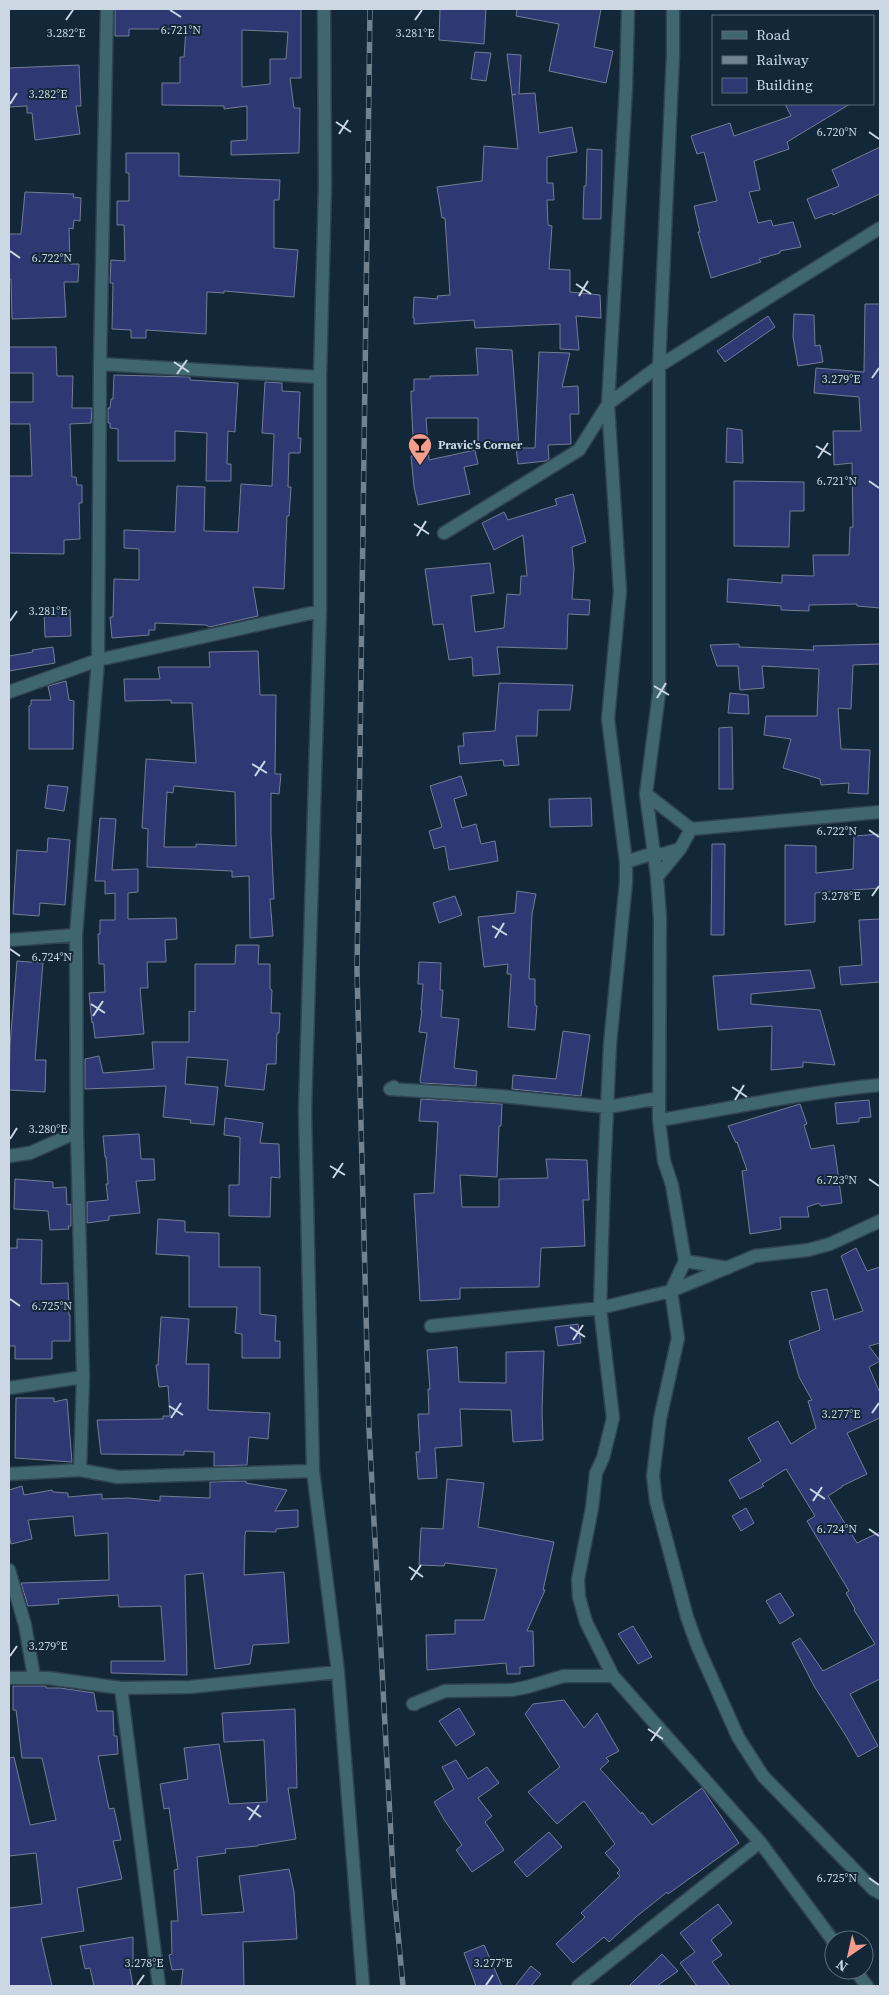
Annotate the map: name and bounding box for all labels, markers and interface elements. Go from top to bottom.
legend [712,15,874,105]
text: 6.721°N [161,22,201,38]
text: Road [756,24,790,45]
text: 3.282°E [47,25,85,41]
text: 3.281°E [396,25,434,41]
text: Railway [756,49,809,70]
text: Building [756,74,813,95]
text: 3.282°E [29,86,67,102]
text: 6.720°N [817,124,857,140]
text: 6.722°N [32,250,72,266]
text: 3.279°E [822,371,860,387]
bar icon: Pravic's Corner [407,432,433,466]
place label: Pravic's Corner [438,437,523,453]
text: 6.721°N [817,473,857,489]
text: 3.281°E [29,603,67,619]
text: 6.722°N [817,823,857,839]
text: 3.278°E [822,888,860,904]
text: 6.724°N [32,949,72,965]
text: 3.280°E [29,1121,67,1137]
text: 6.723°N [817,1172,857,1188]
text: 6.725°N [32,1298,72,1314]
text: 3.277°E [822,1406,860,1422]
text: 6.724°N [817,1521,857,1537]
text: 3.279°E [29,1638,67,1654]
text: 6.725°N [817,1870,857,1886]
north arrow [824,1930,874,1980]
text: 3.278°E [125,1955,163,1971]
text: 3.277°E [474,1955,512,1971]
text: N [832,1955,852,1977]

